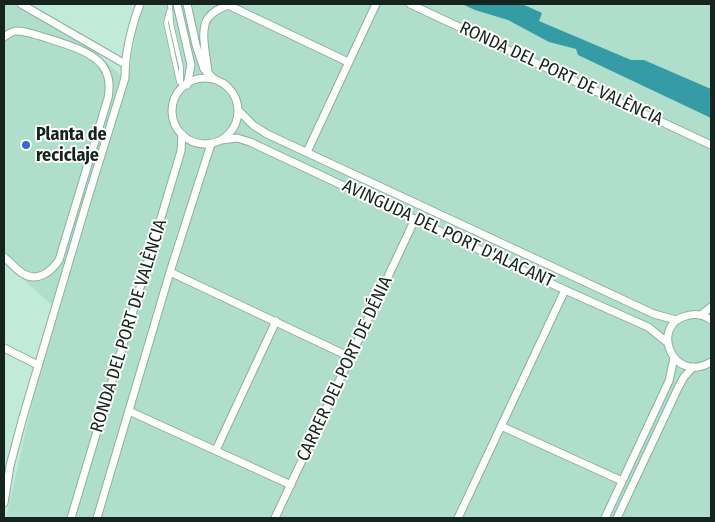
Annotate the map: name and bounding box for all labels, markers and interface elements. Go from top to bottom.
street label: RONDA DEL PORT DE VALÈNCIA [456,17,666,131]
place label: Planta de reciclaje [36,124,107,166]
marker: Planta de reciclaje [20,139,32,151]
street label: AVINGUDA DEL PORT D'ALACANT [339,175,557,293]
street label: RONDA DEL PORT DE VALÈNCIA [86,217,172,435]
street label: CARRER DEL PORT DE DÉNIA [293,273,397,465]

